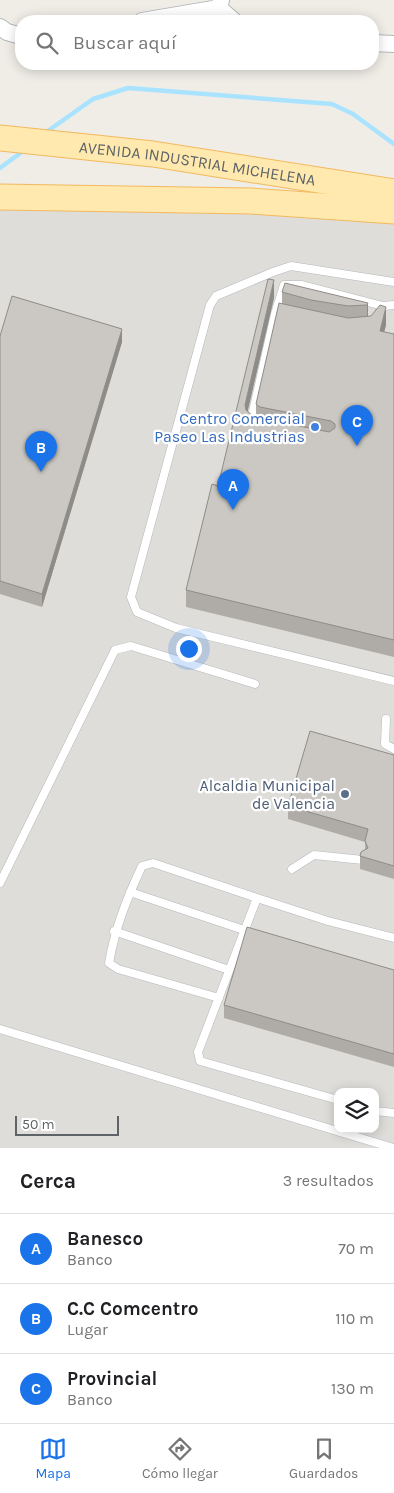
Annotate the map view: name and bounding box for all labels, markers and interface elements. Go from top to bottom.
search box [15,15,379,70]
icon: search [33,29,61,57]
text: Buscar aquí [73,32,177,54]
street label: AVENIDA INDUSTRIAL MICHELENA [78,137,317,190]
pin: C [341,405,373,446]
place label: Centro Comercial Paseo Las Industrias [154,409,305,446]
marker: Centro Comercial Paseo Las Industrias [309,421,321,433]
pin: B [25,431,57,472]
pin: A [217,469,249,510]
your location [176,636,202,662]
place label: Alcaldia Municipal de Valencia [200,776,335,813]
marker: Alcaldia Municipal de Valencia [339,788,351,800]
map controls [334,1088,379,1133]
button: layers [334,1088,379,1133]
scale bar [15,1113,119,1136]
text: 50 m [22,1116,55,1133]
text: Cerca [20,1169,76,1193]
text: 3 resultados [283,1171,374,1190]
text: Banesco [67,1228,143,1250]
text: A [31,1239,41,1258]
text: 70 m [338,1239,374,1258]
text: Banco [67,1250,112,1269]
text: C.C Comcentro [67,1298,198,1320]
text: B [31,1309,41,1328]
text: 110 m [335,1309,374,1328]
text: Lugar [67,1320,108,1339]
text: Provincial [67,1368,157,1390]
text: C [31,1379,41,1398]
text: 130 m [331,1379,374,1398]
text: Banco [67,1390,112,1409]
tab: Mapa [35,1435,71,1482]
tab: Cómo llegar [142,1435,218,1482]
tab: Guardados [289,1435,358,1482]

